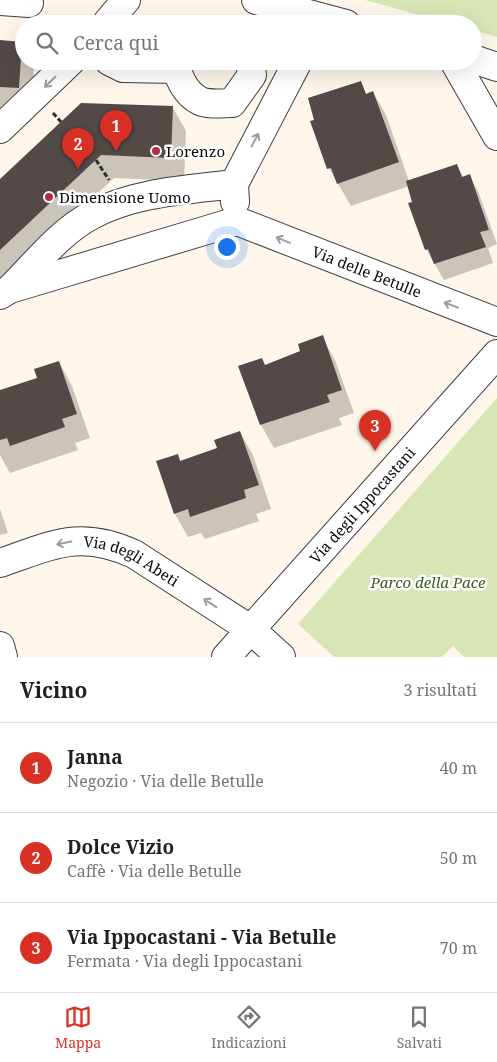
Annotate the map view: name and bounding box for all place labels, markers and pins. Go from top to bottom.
pin: 1 [100,110,132,151]
pin: 2 [62,128,94,169]
place label: Lorenzo [166,141,225,161]
marker: Lorenzo [150,145,162,157]
place label: Dimensione Uomo [59,187,191,207]
marker: Dimensione Uomo [43,191,55,203]
pin: 3 [359,410,391,451]

